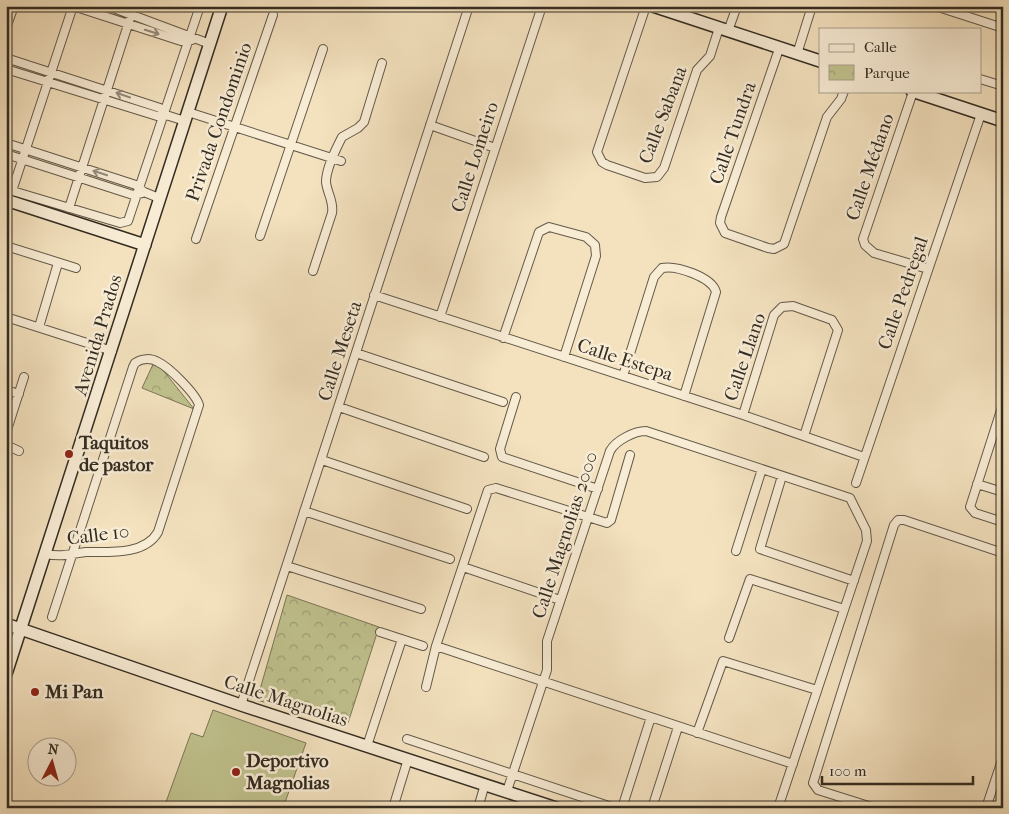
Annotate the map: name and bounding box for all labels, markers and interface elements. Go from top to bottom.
one-way arrow [144,28,160,38]
legend [819,28,982,92]
text: Calle [864,38,897,56]
street label: Privada Condominio [181,39,257,204]
street label: Calle Sabana [634,63,692,167]
text: Parque [864,64,910,82]
street label: Calle Tundra [705,79,761,187]
one-way arrow [115,90,131,100]
street label: Calle Lomeiro [447,99,503,215]
street label: Calle Médano [841,110,899,223]
one-way arrow [93,168,108,177]
street label: Calle Pedregal [873,234,933,352]
street label: Avenida Prados [69,272,127,399]
street label: Calle Meseta [313,298,367,404]
street label: Calle Llano [720,310,770,404]
street label: Calle Estepa [574,334,676,386]
place label: Taquitos de pastor [78,432,154,476]
marker: Taquitos de pastor [63,448,75,460]
street label: Calle Magnolias 2000 [528,449,602,621]
street label: Calle 10 [66,520,130,550]
street label: Calle Magnolias [221,671,351,731]
place label: Mi Pan [44,681,104,703]
marker: Mi Pan [29,686,41,698]
north arrow [28,736,78,786]
text: N [47,741,60,759]
place label: Deportivo Magnolias [245,750,330,794]
scale bar [822,754,973,786]
text: 100 m [829,762,867,780]
marker: Deportivo Magnolias [230,766,242,778]

